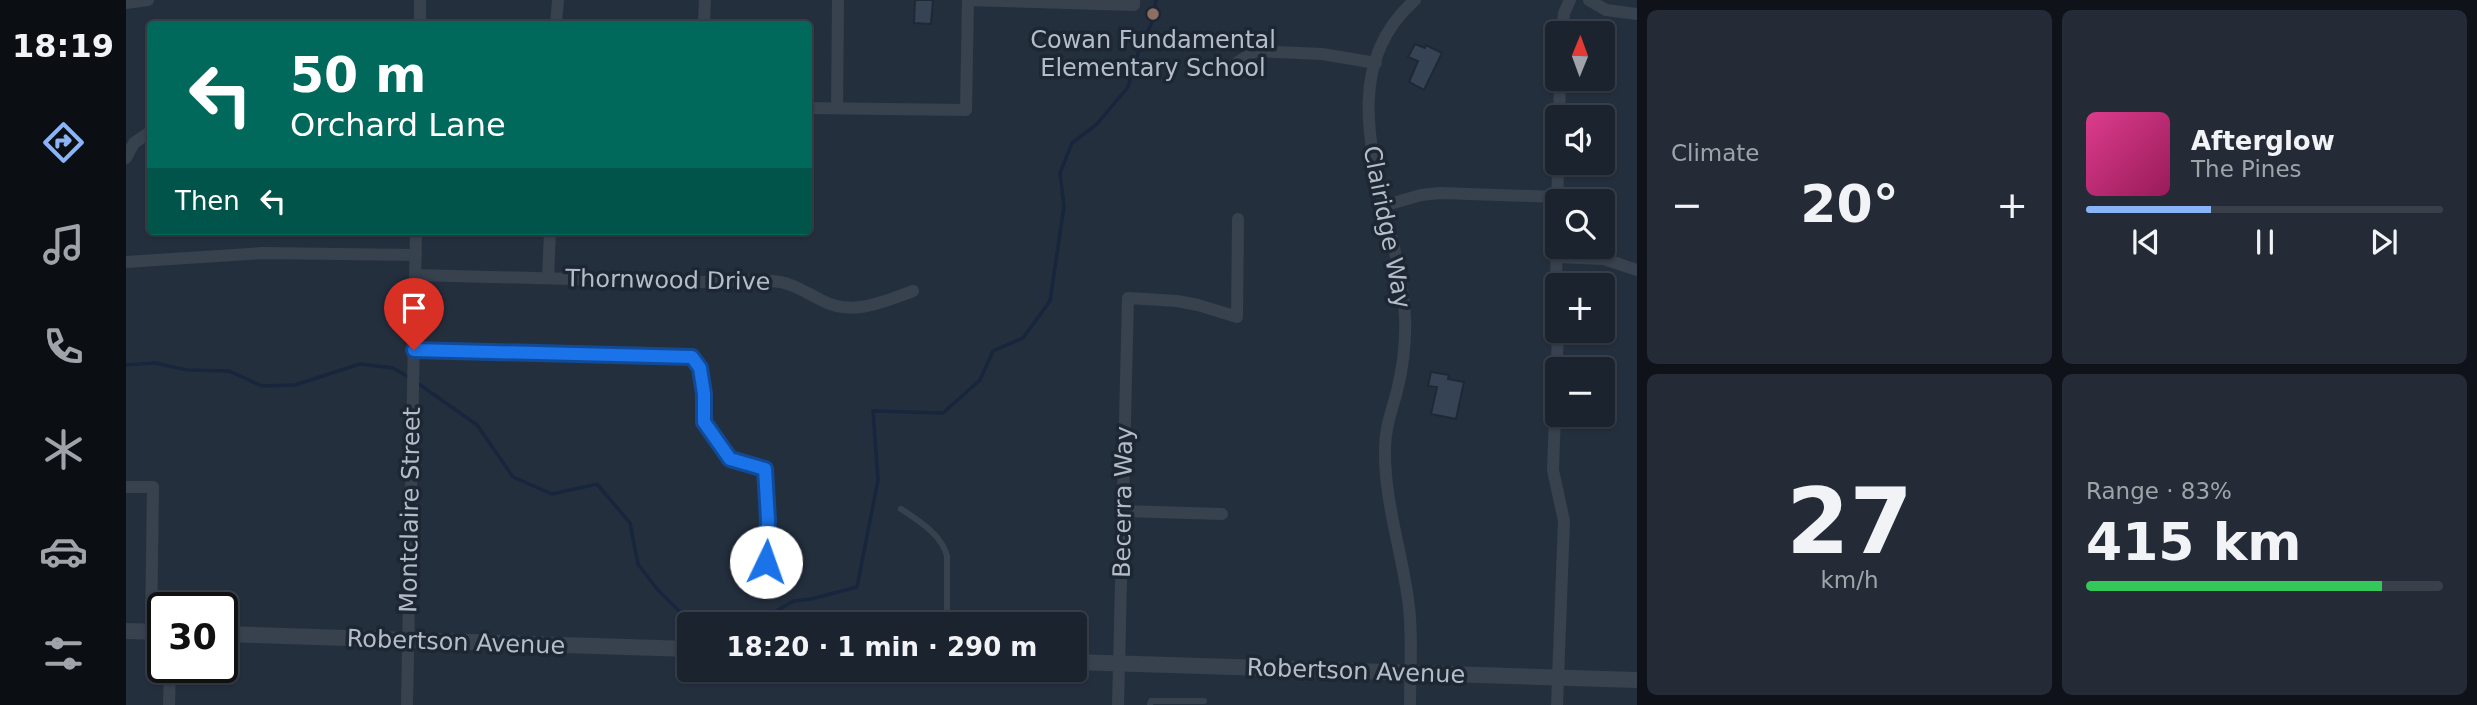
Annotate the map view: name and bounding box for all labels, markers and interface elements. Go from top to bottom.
marker: Cowan Fundamental Elementary School [1145,6,1161,22]
north arrow [1545,21,1615,91]
map controls [1545,21,1615,427]
place label: Cowan Fundamental Elementary School [1030,26,1276,82]
text: 18:19 [12,27,114,65]
text: 50 m [290,47,426,104]
icon: left [175,49,266,140]
button: sound [1545,105,1615,175]
text: Orchard Lane [290,106,506,144]
icon: directions [39,118,88,167]
text: Afterglow [2191,126,2335,156]
text: Climate [1671,140,1760,166]
street label: Clairidge Way [1357,143,1417,311]
text: The Pines [2191,156,2302,182]
text: 20° [1800,174,1899,234]
icon: left [254,182,292,220]
text: − [1671,183,1703,227]
text: + [1996,183,2028,227]
text: Then [175,186,240,216]
button: search [1545,189,1615,259]
icon: music [39,220,88,269]
icon: previous [2127,223,2165,261]
icon: pause [2246,223,2284,261]
icon: next [2365,223,2403,261]
street label: Thornwood Drive [564,264,771,296]
button: + [1545,273,1615,343]
pin [384,278,444,350]
icon: arrive [395,289,433,327]
icon: phone [39,322,88,371]
button: − [1545,357,1615,427]
street label: Montclaire Street [394,407,426,613]
icon: climate [39,425,88,474]
street label: Becerra Way [1108,426,1138,578]
text: 27 [1786,469,1913,574]
text: Range · 83% [2086,478,2232,504]
text: 415 km [2086,512,2301,572]
position arrow [729,525,803,599]
icon: car [39,527,88,576]
text: km/h [1820,567,1879,593]
speed limit sign: 30 [147,592,238,683]
street label: Robertson Avenue [346,624,566,660]
icon: filters [39,629,88,678]
text: 18:20 · 1 min · 290 m [727,632,1037,662]
street label: Robertson Avenue [1246,653,1466,689]

